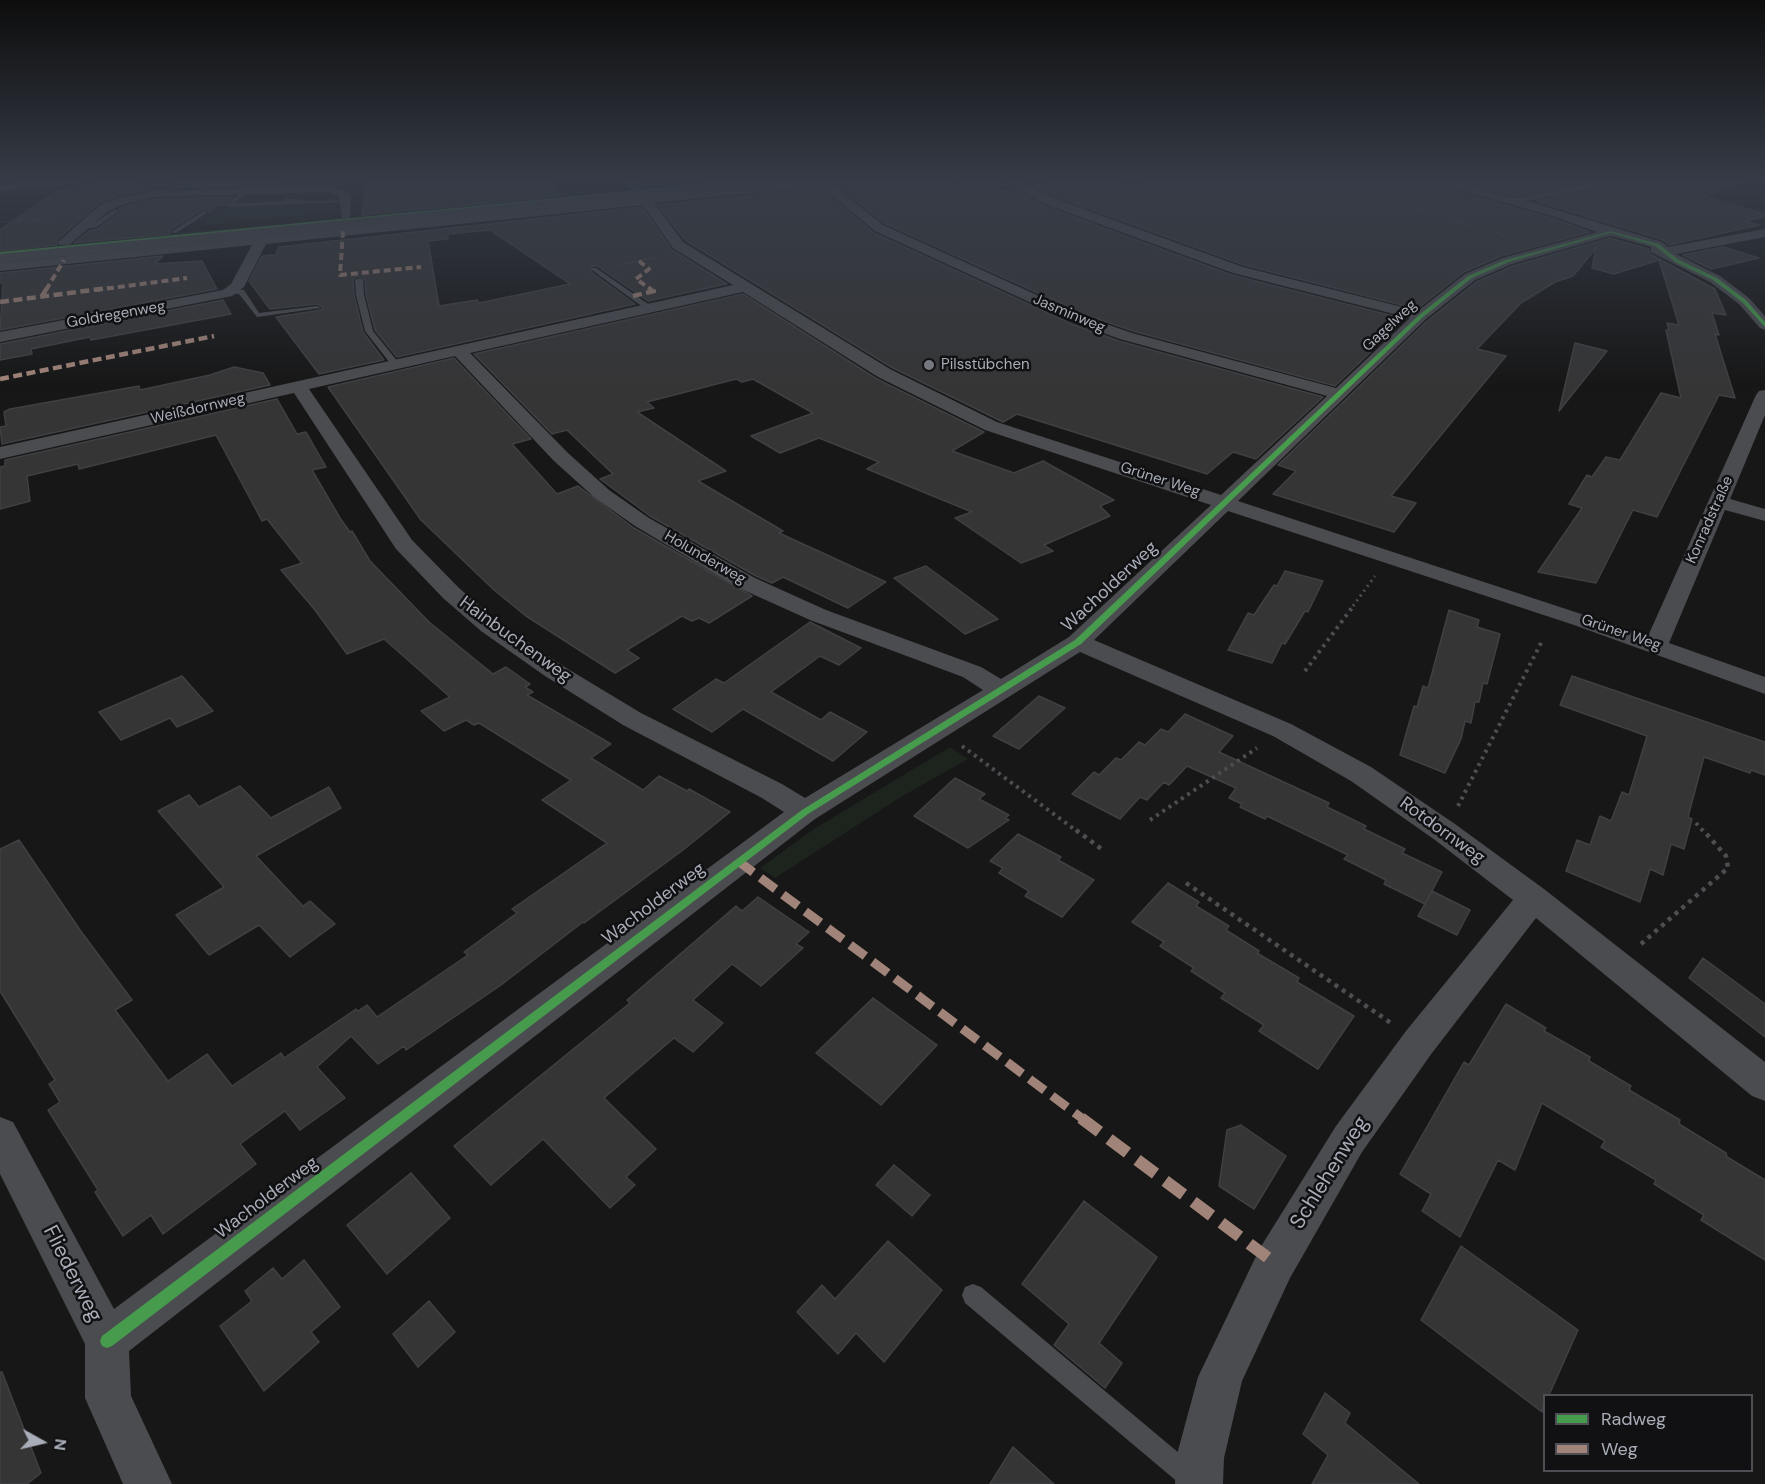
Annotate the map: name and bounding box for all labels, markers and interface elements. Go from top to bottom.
street label: Jasminweg [1030,291,1108,337]
street label: Gagelweg [1359,296,1421,356]
street label: Goldregenweg [65,297,167,333]
place label: Pilsstübchen [941,356,1030,374]
marker: Pilsstübchen [922,358,936,372]
street label: Weißdornweg [149,389,247,429]
street label: Grüner Weg [1118,459,1202,501]
street label: Konradstraße [1683,473,1737,567]
street label: Holunderweg [661,527,749,589]
street label: Wacholderweg [1057,537,1163,637]
street label: Hainbuchenweg [455,592,575,688]
street label: Grüner Weg [1579,611,1663,655]
street label: Rotdornweg [1395,793,1489,869]
street label: Wacholderweg [598,858,710,950]
street label: Schlehenweg [1285,1112,1375,1234]
street label: Wacholderweg [211,1152,323,1244]
street label: Fliederweg [37,1222,107,1326]
legend [1543,1394,1753,1472]
text: Radweg [1601,1407,1666,1431]
north arrow [12,1412,72,1472]
text: N [49,1437,72,1452]
text: Weg [1601,1437,1638,1461]

